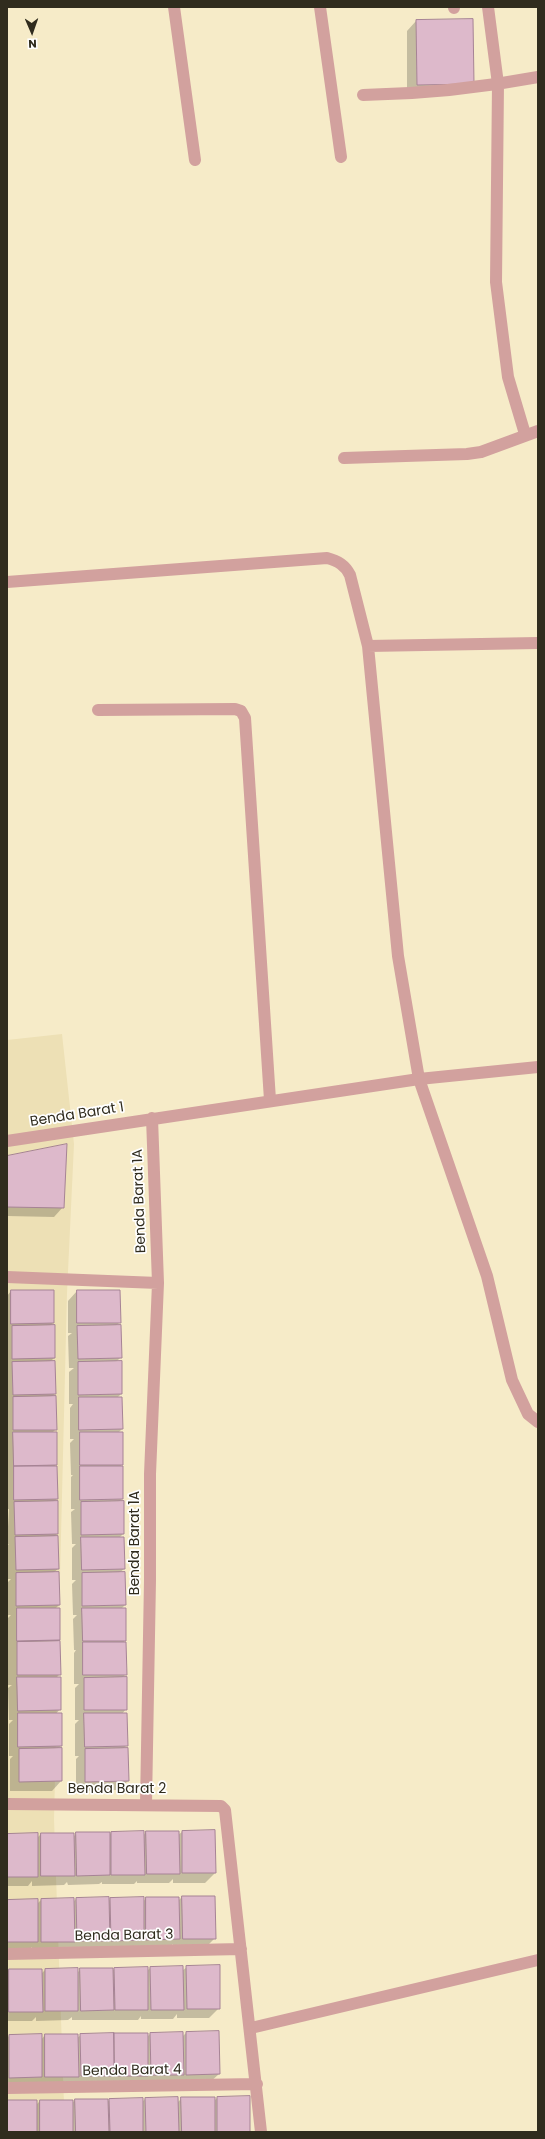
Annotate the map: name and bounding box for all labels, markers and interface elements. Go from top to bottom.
north arrow [12,12,52,52]
text: N [28,36,37,52]
street label: Benda Barat 1 [29,1099,125,1131]
street label: Benda Barat 1A [130,1149,150,1253]
street label: Benda Barat 1A [127,1491,143,1595]
street label: Benda Barat 2 [68,1781,166,1797]
street label: Benda Barat 3 [75,1927,173,1945]
street label: Benda Barat 4 [82,2062,182,2080]

